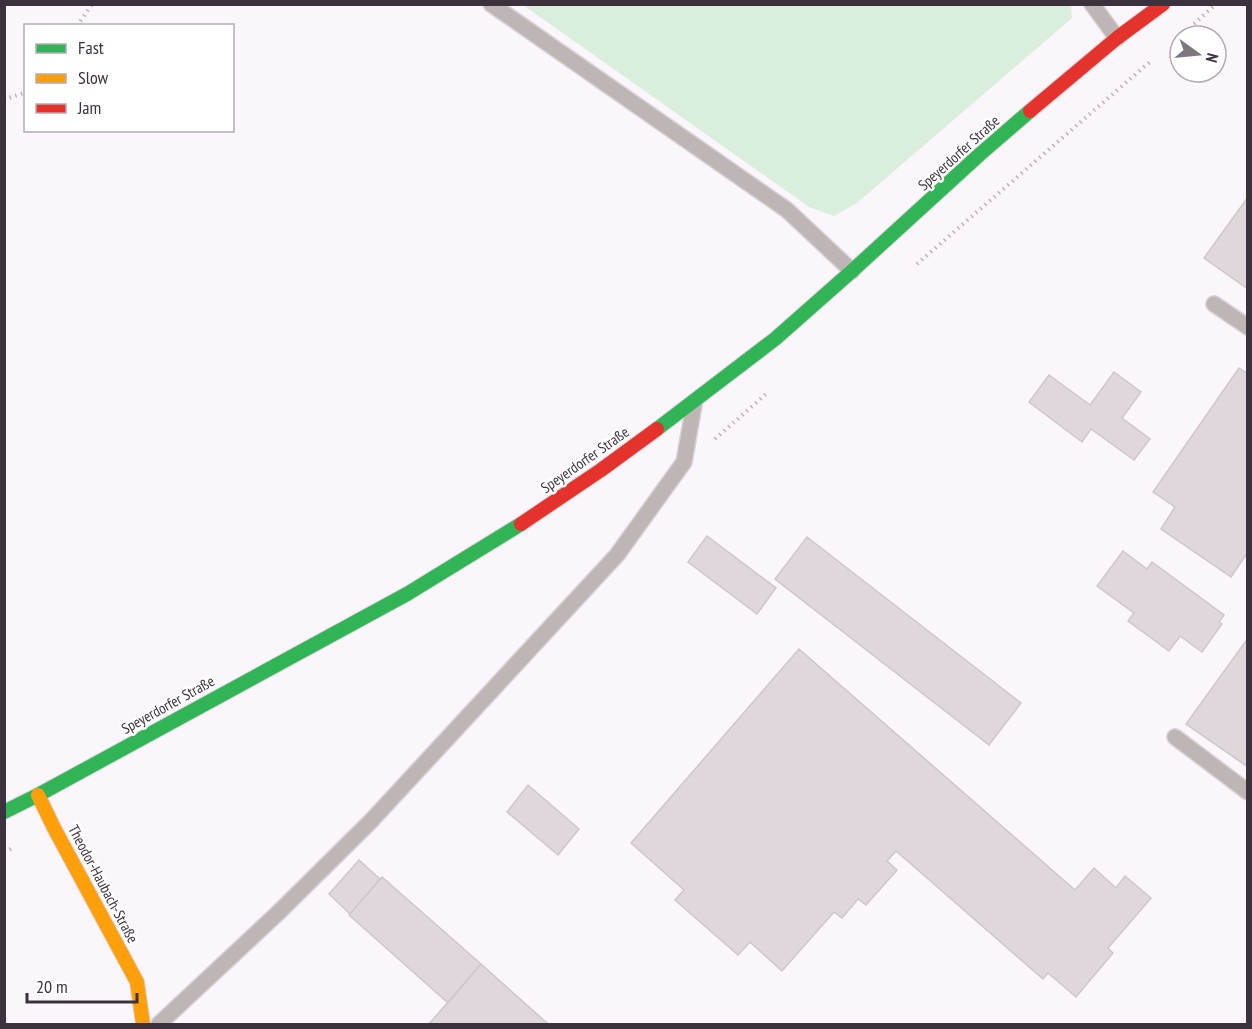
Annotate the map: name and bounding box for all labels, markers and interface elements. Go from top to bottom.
legend [24,24,234,132]
north arrow [1168,24,1228,84]
text: Fast [78,36,104,59]
text: N [1202,51,1223,65]
text: Slow [78,66,109,89]
text: Jam [77,96,101,119]
street label: Speyerdorfer Straße [914,111,1003,194]
street label: Speyerdorfer Straße [537,422,632,497]
street label: Speyerdorfer Straße [118,671,218,738]
street label: Theodor-Haubach-Straße [64,822,143,946]
scale bar [27,966,136,1004]
text: 20 m [36,975,68,998]

